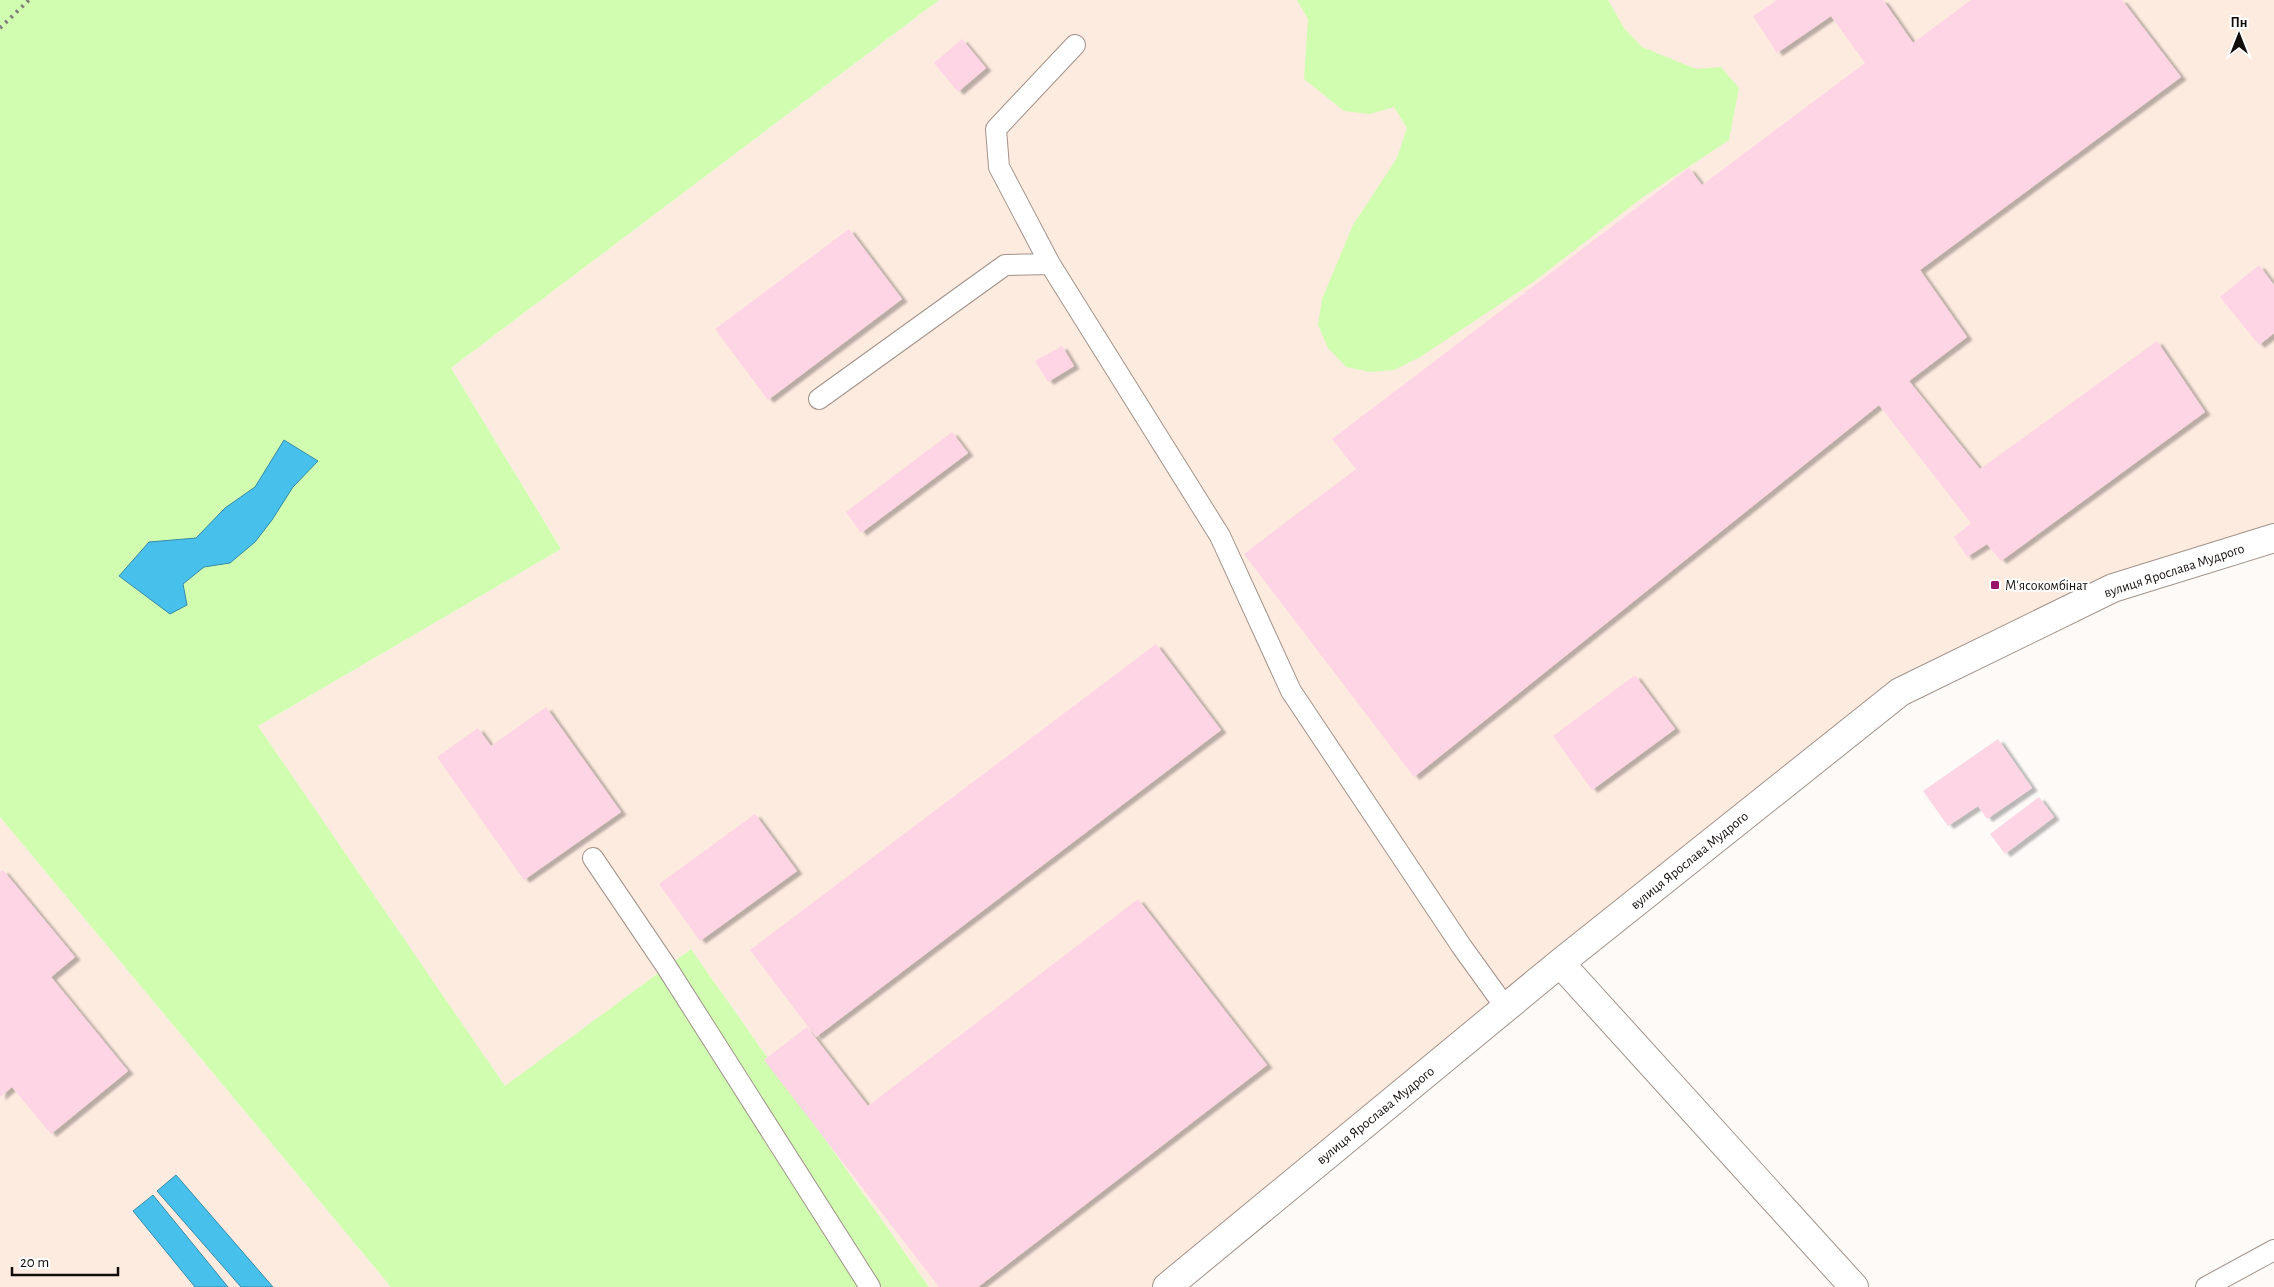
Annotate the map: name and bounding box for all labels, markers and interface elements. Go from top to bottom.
north arrow [2214,10,2264,60]
text: Пн [2230,16,2248,30]
street label: вулиця Ярослава Мудрого [2102,542,2246,600]
marker: М'ясокомбінат [1989,579,2001,591]
place label: М'ясокомбінат [2005,579,2089,593]
street label: вулиця Ярослава Мудрого [1628,809,1751,912]
street label: вулиця Ярослава Мудрого [1314,1064,1437,1167]
scale bar [12,1244,119,1276]
text: 20 m [20,1255,49,1270]

